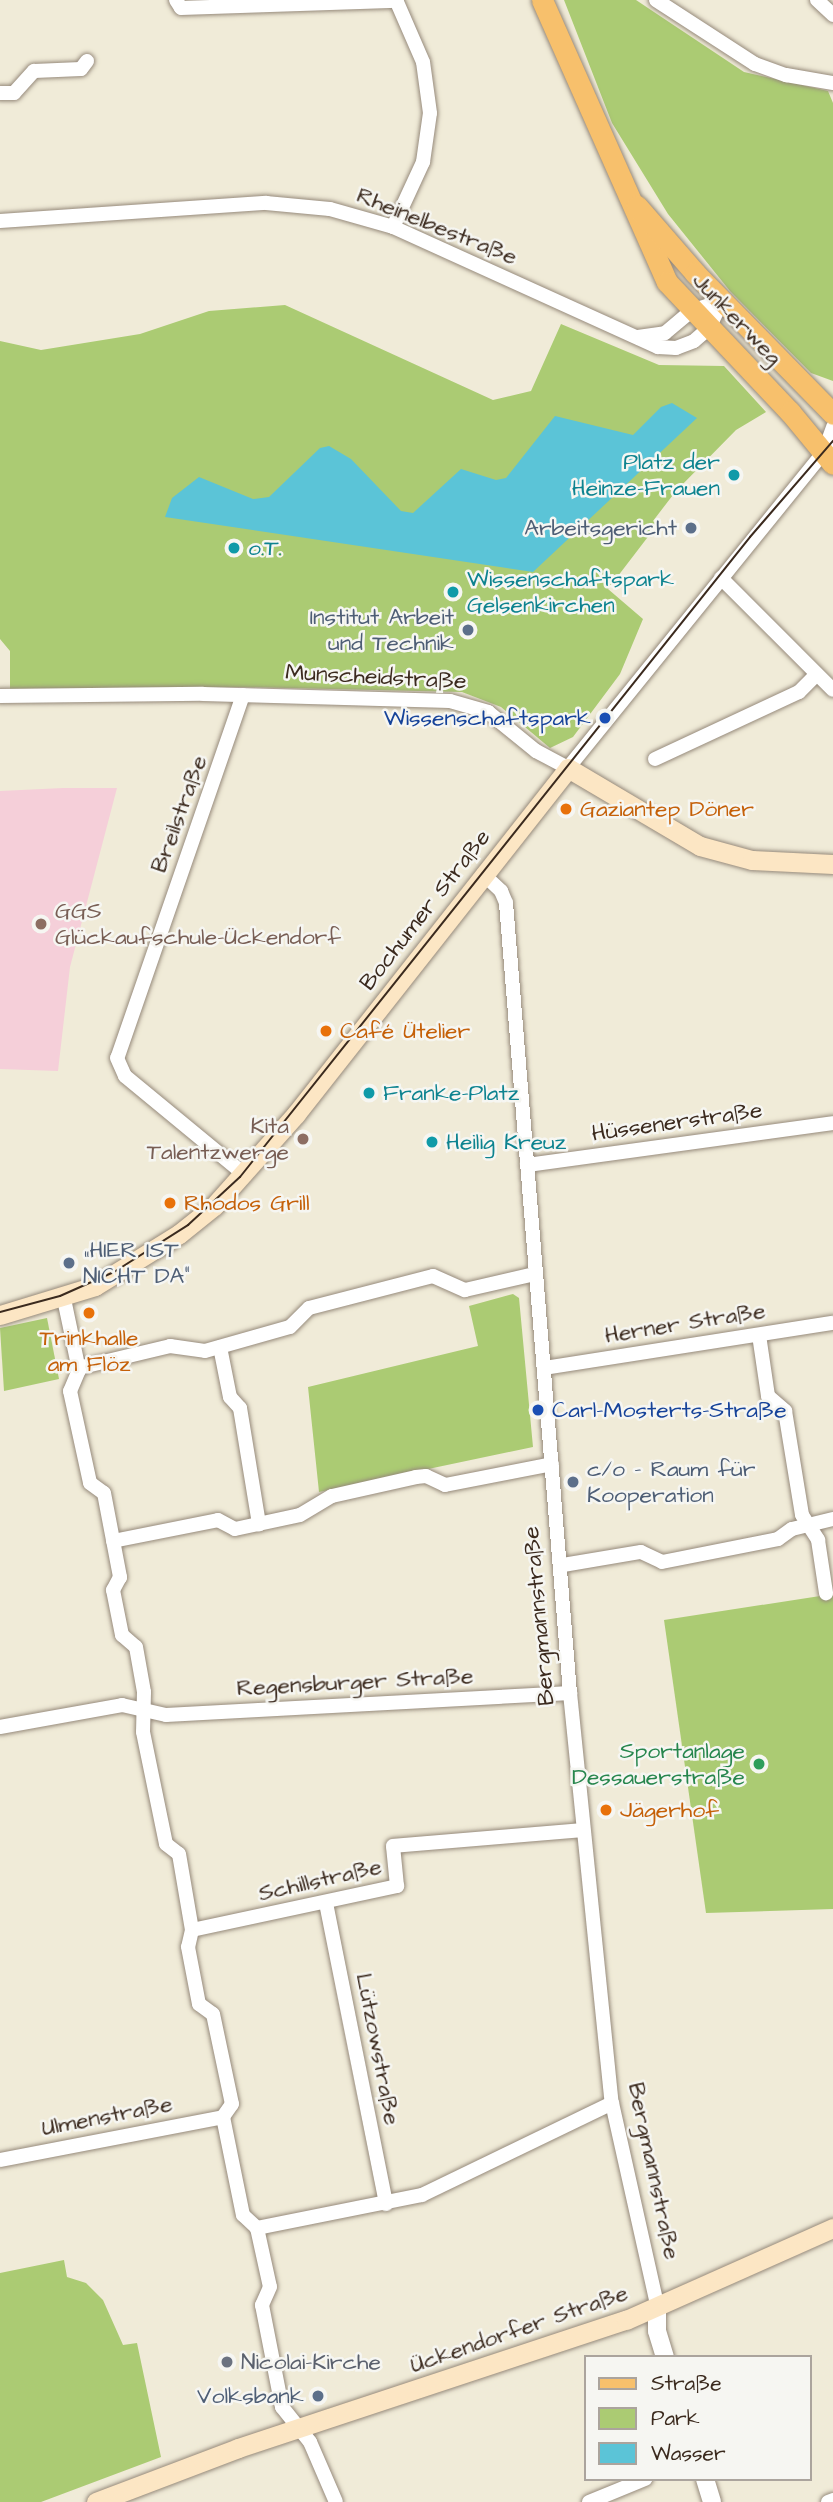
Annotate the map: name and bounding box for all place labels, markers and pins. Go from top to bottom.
place label: Platz der Heinze-Frauen [572,448,720,502]
marker: Platz der Heinze-Frauen [726,467,742,483]
place label: Arbeitsgericht [524,514,677,542]
marker: Arbeitsgericht [683,520,699,536]
place label: o.T. [248,534,282,562]
marker: o.T. [226,540,242,556]
place label: Wissenschaftspark Gelsenkirchen [467,565,674,619]
marker: Wissenschaftspark Gelsenkirchen [445,584,461,600]
place label: Institut Arbeit und Technik [310,603,454,657]
marker: Institut Arbeit und Technik [460,622,476,638]
place label: Wissenschaftspark [384,704,591,732]
marker: Wissenschaftspark [597,710,613,726]
place label: Gaziantep Döner [580,795,754,823]
marker: Gaziantep Döner [558,801,574,817]
place label: GGS Glückaufschule-Ückendorf [55,897,341,951]
marker: GGS Glückaufschule-Ückendorf [33,916,49,932]
place label: Café Ütelier [340,1017,470,1045]
marker: Café Ütelier [318,1023,334,1039]
place label: Franke-Platz [383,1079,519,1107]
marker: Franke-Platz [361,1085,377,1101]
place label: Kita Talentzwerge [147,1112,289,1166]
place label: Heilig Kreuz [446,1128,566,1156]
marker: Kita Talentzwerge [295,1131,311,1147]
marker: Heilig Kreuz [424,1134,440,1150]
place label: Rhodos Grill [184,1189,310,1217]
marker: Rhodos Grill [162,1195,178,1211]
place label: „HIER IST NICHT DA“ [83,1236,190,1290]
marker: „HIER IST NICHT DA“ [61,1255,77,1271]
marker: Trinkhalle am Flöz [81,1305,97,1321]
place label: Trinkhalle am Flöz [40,1324,138,1378]
place label: Carl-Mosterts-Straße [552,1396,787,1424]
marker: Carl-Mosterts-Straße [530,1402,546,1418]
place label: c/o - Raum für Kooperation [587,1455,755,1509]
marker: c/o - Raum für Kooperation [565,1474,581,1490]
place label: Sportanlage Dessauerstraße [572,1737,745,1791]
marker: Sportanlage Dessauerstraße [751,1756,767,1772]
place label: Jägerhof [620,1796,719,1824]
marker: Jägerhof [598,1802,614,1818]
place label: Nicolai-Kirche [241,2348,381,2376]
marker: Nicolai-Kirche [219,2354,235,2370]
place label: Volksbank [197,2382,304,2410]
marker: Volksbank [310,2388,326,2404]

